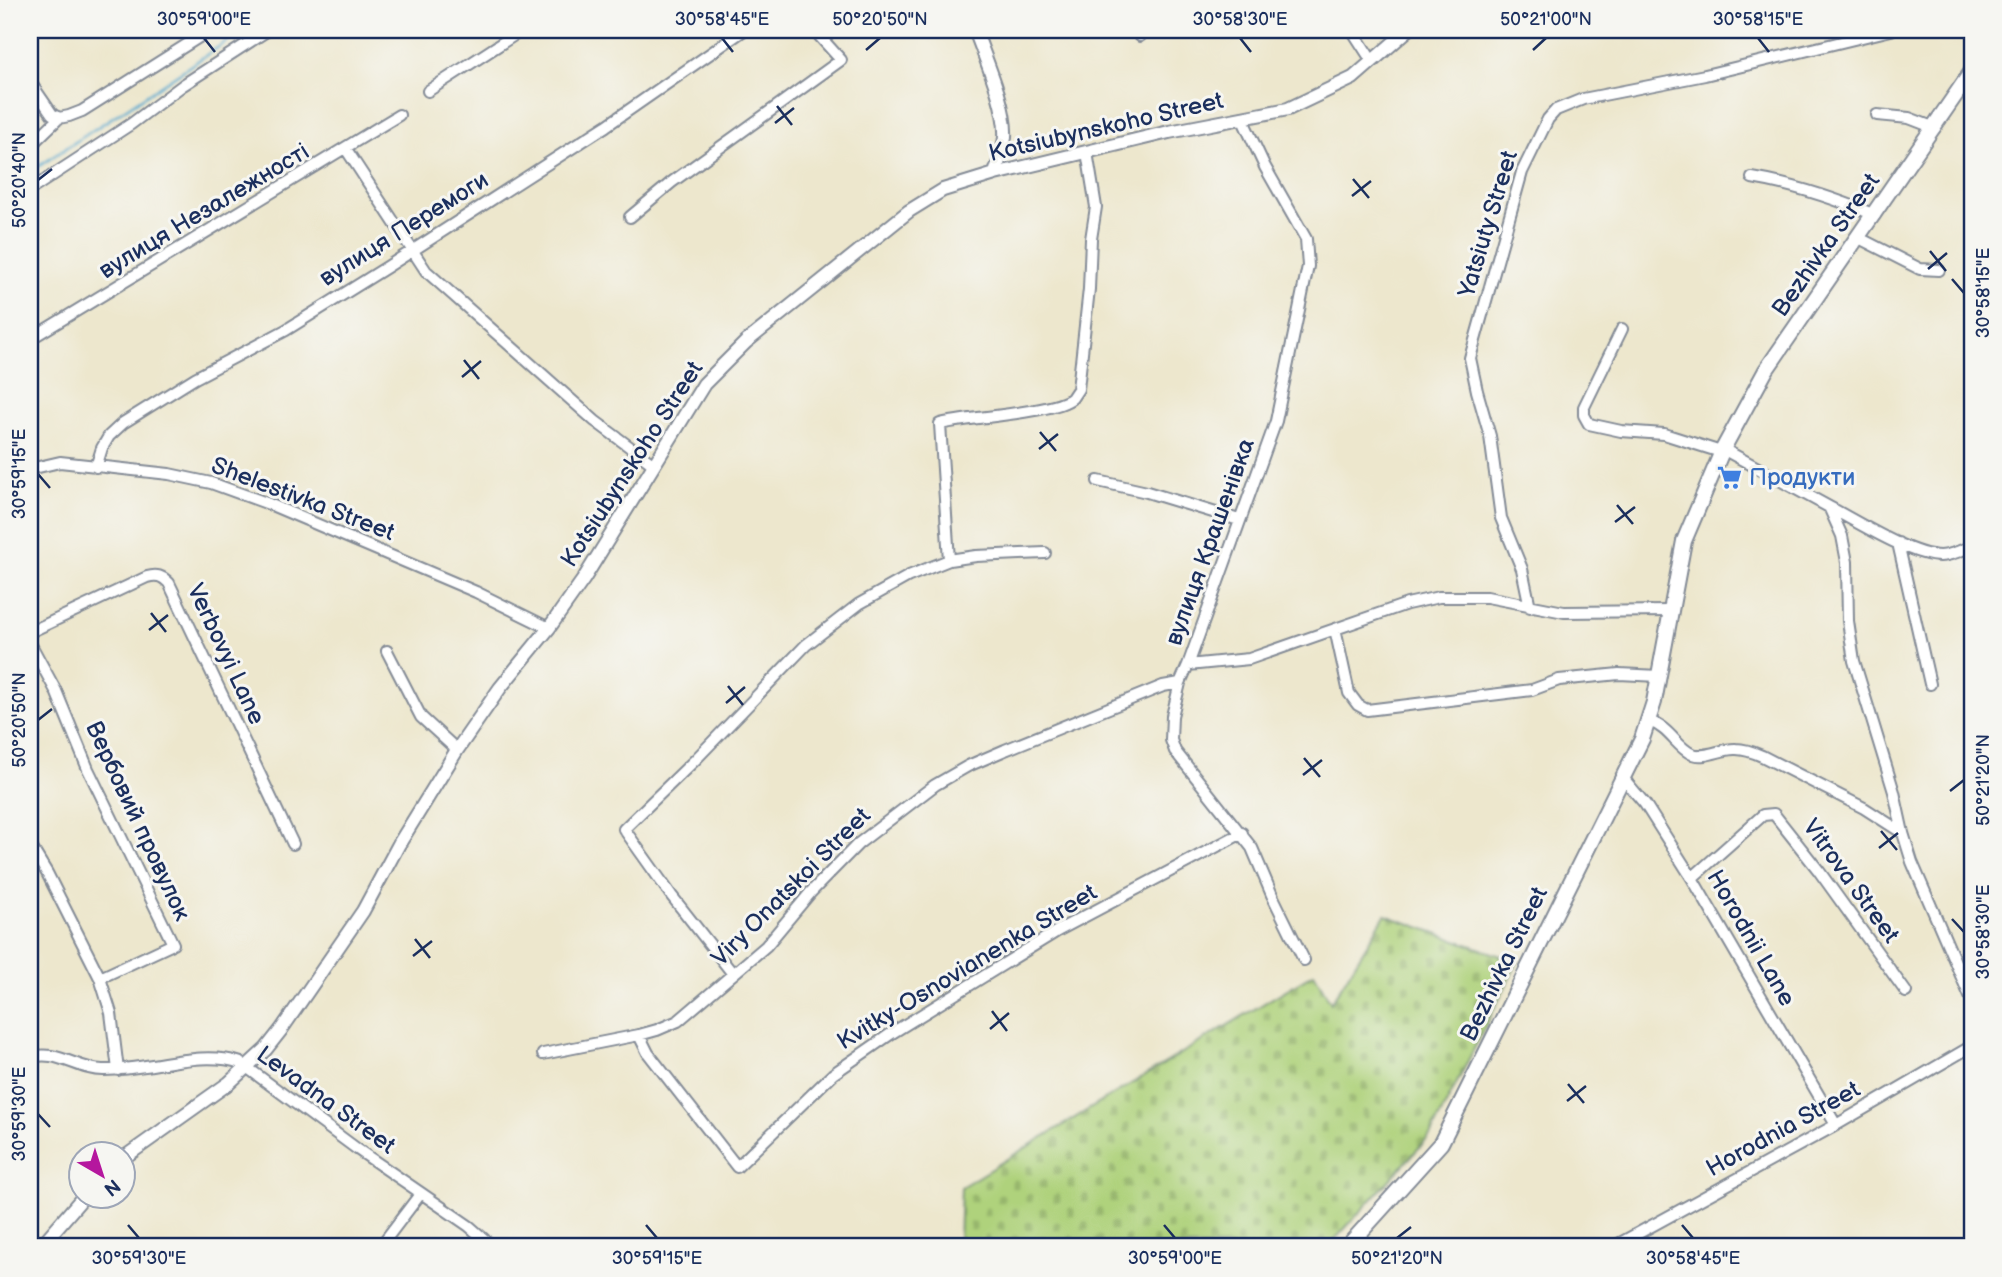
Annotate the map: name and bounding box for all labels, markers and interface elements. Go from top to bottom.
text: 30°59'00"E [157,9,251,30]
text: 30°58'45"E [675,9,769,30]
text: 50°20'50"N [832,9,928,30]
text: 30°58'30"E [1192,9,1288,30]
text: 50°21'00"N [1500,9,1592,30]
text: 30°58'15"E [1713,9,1803,30]
street label: Kotsiubynskoho Street [986,86,1227,168]
text: 50°20'40"N [9,132,30,228]
street label: вулиця Незалежності [94,137,314,285]
street label: Yatsiuty Street [1452,146,1524,302]
street label: вулиця Перемоги [314,165,494,293]
street label: Bezhivka Street [1766,167,1887,322]
text: 30°58'15"E [1973,248,1994,338]
street label: Kotsiubynskoho Street [555,355,710,572]
text: 30°59'15"E [9,429,30,519]
street label: вулиця Крашенівка [1159,435,1261,649]
street label: Shelestivka Street [207,451,399,547]
supermarket icon: Продукти [1715,463,1743,491]
place label: Продукти [1749,463,1855,492]
street label: Verbovyi Lane [181,579,271,729]
text: 50°20'50"N [9,672,30,768]
street label: Вербовий провулок [79,717,197,925]
text: 50°21'20"N [1973,734,1994,826]
street label: Viry Onatskoi Street [705,801,877,973]
street label: Vitrova Street [1796,813,1906,949]
street label: Horodnii Lane [1700,865,1802,1011]
street label: Kvitky-Osnovianenka Street [832,878,1103,1056]
street label: Bezhivka Street [1454,881,1554,1046]
text: 30°58'30"E [1973,884,1994,980]
street label: Levadna Street [251,1040,402,1161]
text: 30°59'30"E [9,1066,30,1161]
street label: Horodnia Street [1701,1074,1866,1183]
north arrow [66,1140,136,1210]
text: N [99,1174,125,1200]
text: 30°59'30"E [92,1248,187,1269]
text: 30°59'15"E [612,1248,702,1269]
text: 30°59'00"E [1128,1248,1222,1269]
text: 50°21'20"N [1351,1248,1443,1269]
text: 30°58'45"E [1646,1248,1740,1269]

